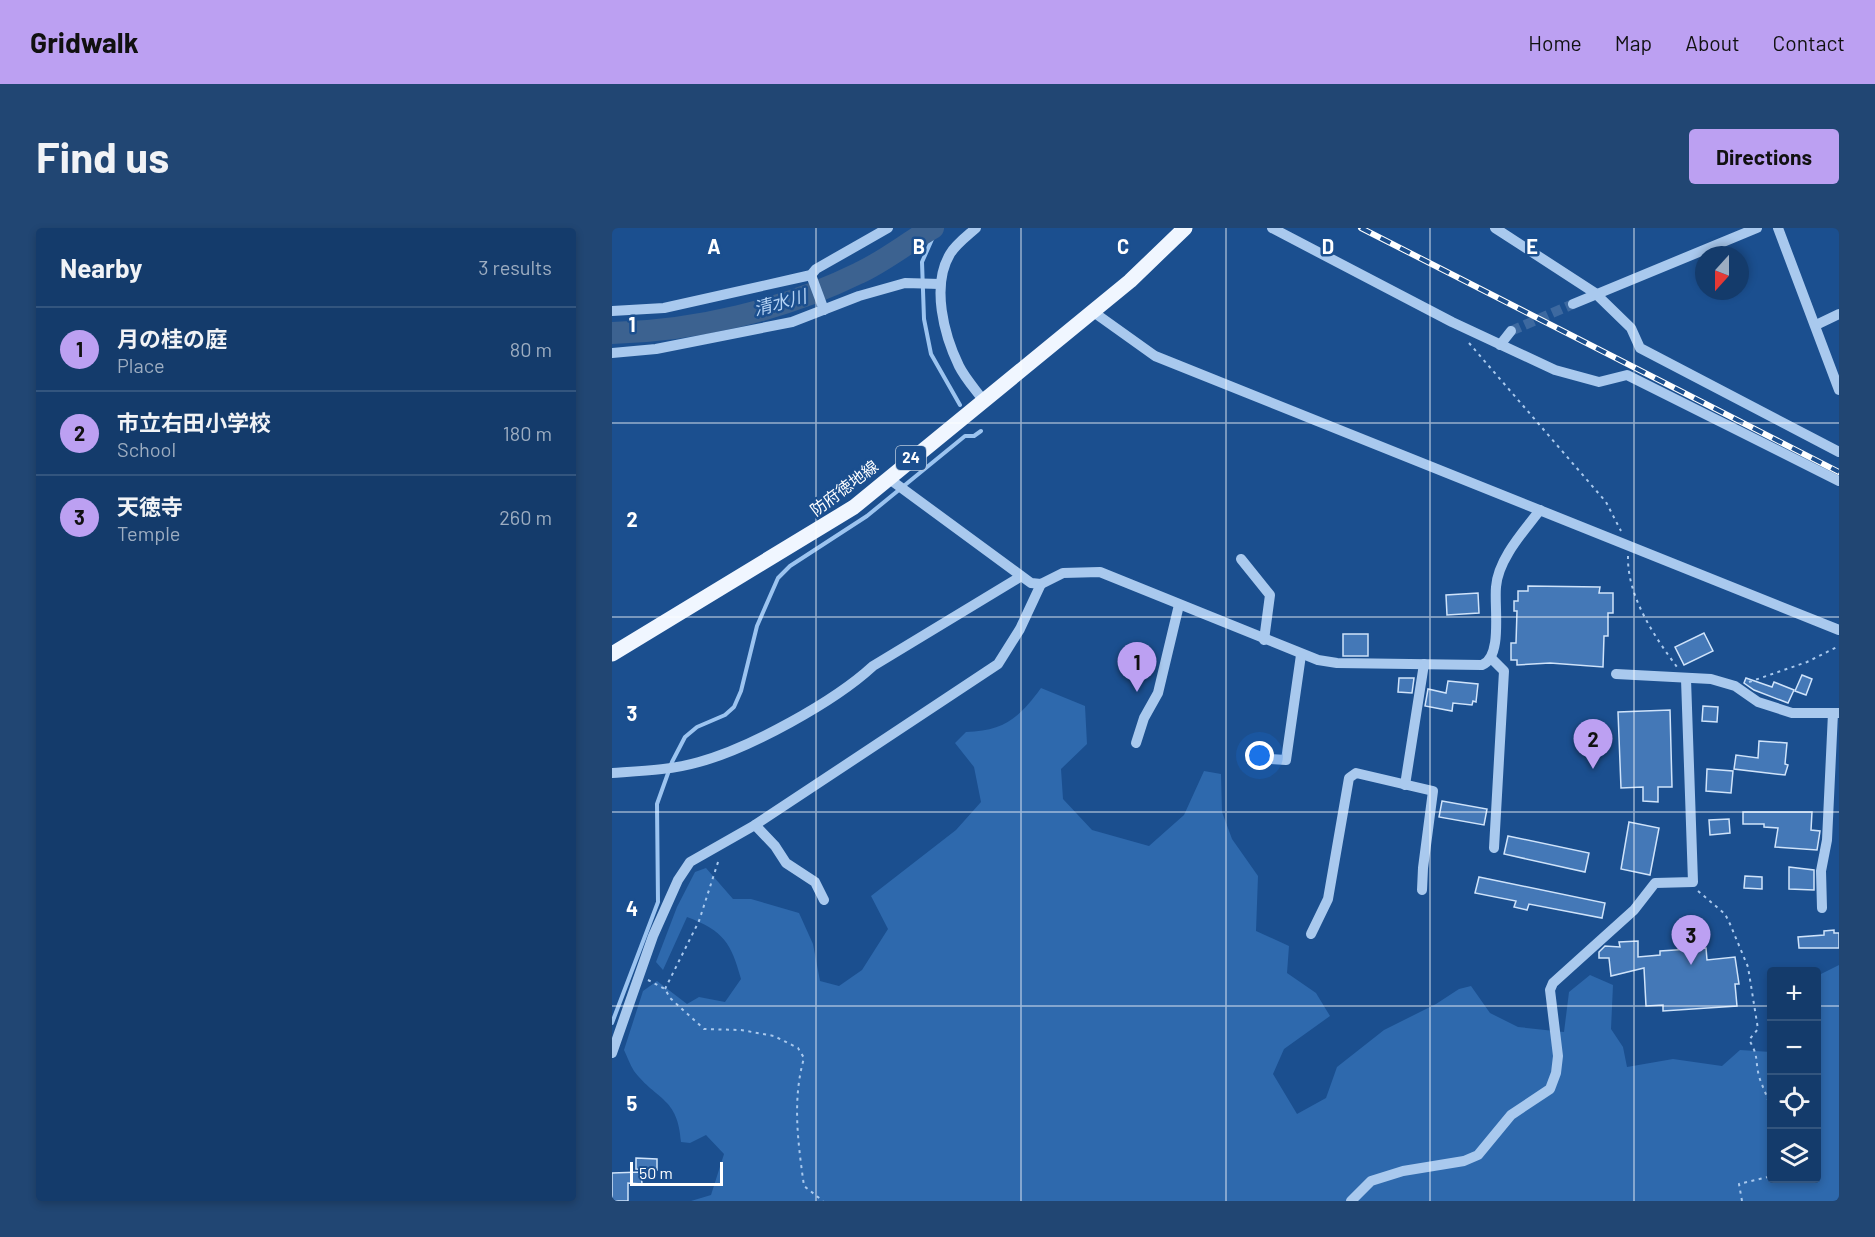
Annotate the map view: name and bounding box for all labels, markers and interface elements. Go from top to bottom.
text: Gridwalk [30,25,139,59]
text: Home [1528,30,1582,55]
text: Map [1615,30,1652,55]
text: About [1685,30,1740,55]
text: Contact [1773,30,1845,55]
button: Directions [1689,129,1839,184]
text: Find us [36,131,169,181]
text: A [707,234,721,258]
text: B [913,234,925,258]
text: C [1117,234,1129,258]
text: D [1322,234,1334,258]
text: E [1526,234,1538,258]
north arrow [1695,246,1749,300]
text: Nearby [60,252,142,283]
text: 3 results [478,255,552,279]
water label: 清水川 [751,284,811,320]
text: 1 [628,312,636,336]
text: 月の桂の庭 [117,325,227,351]
text: 1 [76,337,83,361]
text: 80 m [510,337,552,361]
text: Place [117,353,165,377]
text: 市立右田小学校 [117,409,271,435]
text: 2 [74,421,85,445]
text: 180 m [503,421,552,445]
text: School [117,437,176,461]
road number: 24 [896,446,926,470]
street label: 防府徳地線 [806,456,881,519]
text: 天徳寺 [117,493,183,519]
text: 3 [74,505,85,529]
text: 260 m [499,505,552,529]
text: 2 [626,507,638,531]
text: Temple [117,521,180,545]
pin: 1 [1118,642,1156,692]
text: 3 [627,701,637,725]
pin: 2 [1574,720,1612,769]
your location [1245,741,1274,770]
text: 4 [626,896,638,920]
pin: 3 [1672,916,1710,965]
map controls [1767,967,1821,1183]
button: + [1767,967,1821,1021]
button: − [1767,1021,1821,1075]
button: locate [1767,1075,1821,1129]
text: 5 [627,1091,638,1115]
button: layers [1767,1129,1821,1183]
scale bar [630,1159,723,1186]
text: 50 m [639,1163,673,1182]

